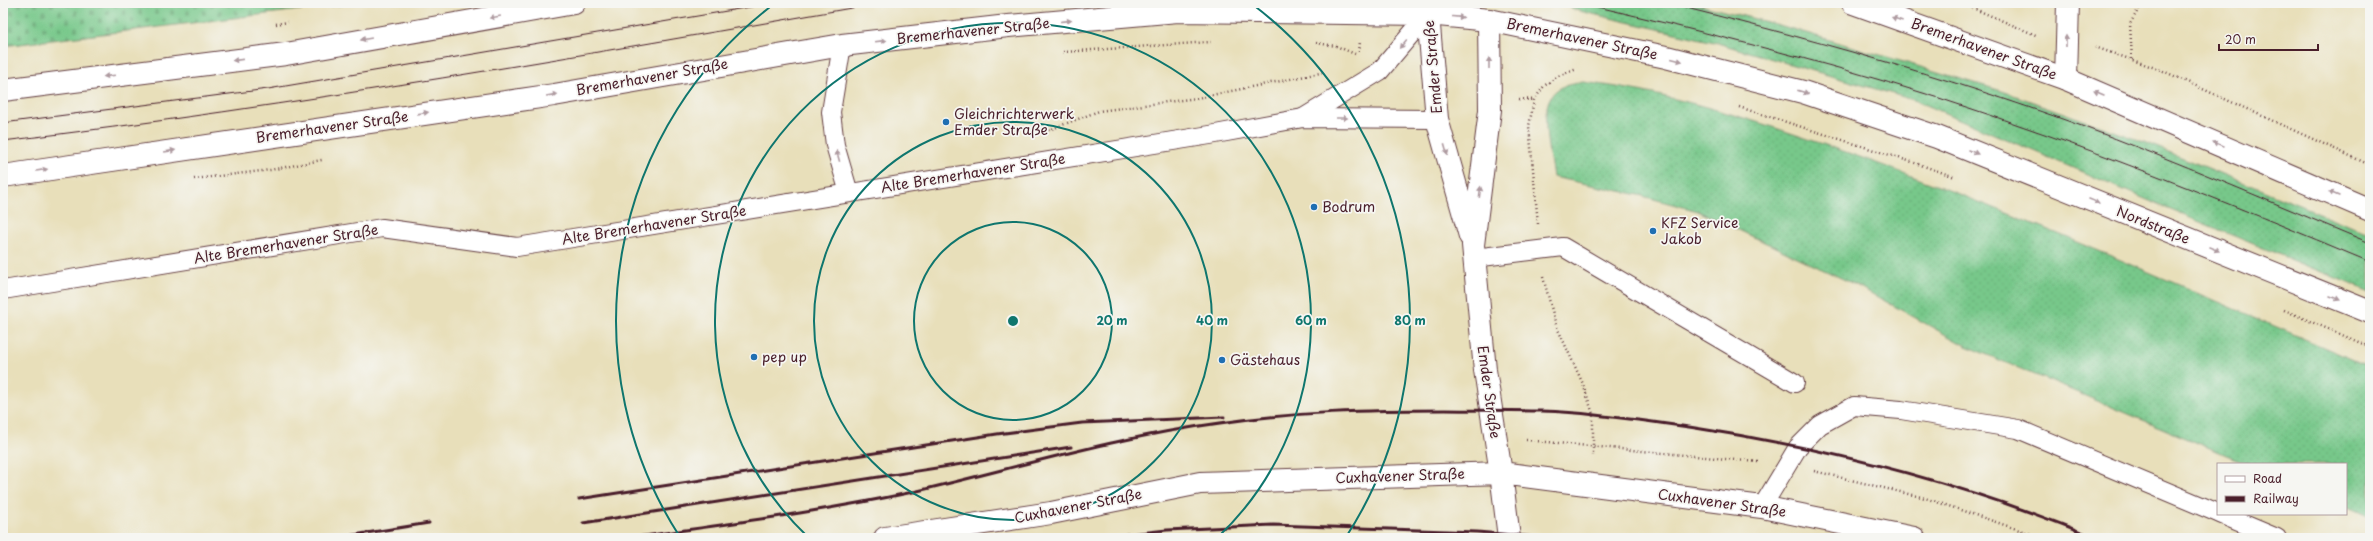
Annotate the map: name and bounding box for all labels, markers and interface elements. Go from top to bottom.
street label: Bremerhavener Straße [895,12,1051,49]
street label: Bremerhavener Straße [1505,12,1660,65]
street label: Bremerhavener Straße [1908,12,2060,85]
one-way arrow [488,14,501,20]
one-way arrow [1452,14,1464,20]
one-way arrow [1891,15,1903,21]
one-way arrow [1060,18,1072,24]
street label: Emder Straße [1418,19,1447,115]
scale bar [2219,26,2318,52]
text: 20 m [2225,30,2256,48]
one-way arrow [2063,34,2069,47]
one-way arrow [360,37,373,43]
one-way arrow [875,38,887,44]
one-way arrow [1399,39,1408,50]
street label: Bremerhavener Straße [574,53,730,100]
one-way arrow [1486,56,1492,69]
one-way arrow [232,57,244,63]
one-way arrow [1671,57,1684,63]
one-way arrow [103,73,115,79]
one-way arrow [1798,89,1810,95]
one-way arrow [2093,90,2105,96]
one-way arrow [546,92,558,98]
place label: Gleichrichterwerk Emder Straße [954,103,1075,140]
street label: Bremerhavener Straße [254,105,410,148]
one-way arrow [417,110,429,116]
one-way arrow [1336,115,1349,121]
marker: Gleichrichterwerk Emder Straße [941,117,951,127]
one-way arrow [2213,141,2224,147]
one-way arrow [1443,144,1449,156]
one-way arrow [164,148,176,154]
street label: Alte Bremerhavener Straße [879,148,1067,197]
one-way arrow [1967,148,1979,155]
one-way arrow [835,150,841,162]
one-way arrow [35,167,48,173]
one-way arrow [1476,186,1483,199]
one-way arrow [2329,191,2340,197]
place label: Bodrum [1322,196,1375,217]
one-way arrow [2088,198,2100,204]
street label: Alte Bremerhavener Straße [560,200,748,249]
street label: Nordstraße [2113,200,2193,249]
marker: Bodrum [1309,202,1319,212]
place label: KFZ Service Jakob [1661,212,1738,249]
street label: Alte Bremerhavener Straße [192,219,380,268]
marker: KFZ Service Jakob [1648,226,1658,236]
one-way arrow [2209,247,2221,253]
one-way arrow [2329,295,2340,301]
text: 20 m [1096,311,1128,329]
text: 40 m [1196,311,1228,329]
text: 60 m [1295,311,1327,329]
text: 80 m [1394,311,1426,329]
centre of rings [1006,314,1020,328]
street label: Emder Straße [1473,344,1506,440]
place label: pep up [762,346,807,367]
place label: Gästehaus [1230,349,1300,370]
marker: pep up [749,352,759,362]
marker: Gästehaus [1217,355,1227,365]
street label: Cuxhavener Straße [1335,463,1465,488]
legend [2217,463,2347,515]
text: Road [2253,469,2282,487]
street label: Cuxhavener Straße [1012,483,1143,528]
street label: Cuxhavener Straße [1657,483,1788,522]
text: Railway [2253,489,2299,507]

